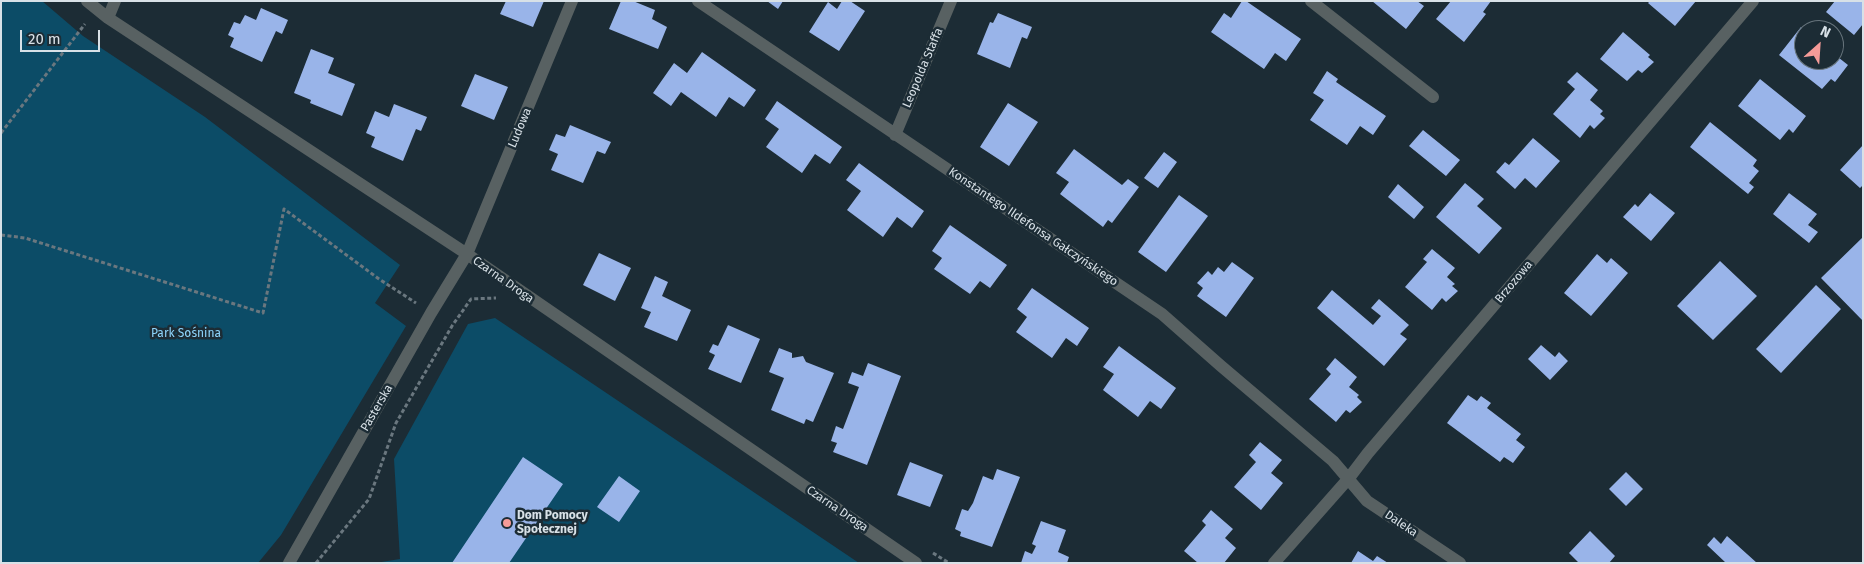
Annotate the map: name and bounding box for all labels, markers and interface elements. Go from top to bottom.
scale bar [22,20,102,52]
north arrow [1794,20,1844,70]
text: N [1817,22,1833,42]
street label: Leopolda Staffa [900,26,946,110]
text: 20 m [28,30,61,48]
street label: Ludowa [505,106,535,150]
street label: Konstantego Ildefonsa Gałczyńskiego [946,165,1120,289]
street label: Czarna Droga [470,254,536,306]
street label: Brzozowa [1492,258,1536,306]
park label: Park Sośnina [151,327,221,341]
street label: Pasterska [358,382,396,434]
street label: Czarna Droga [803,483,871,535]
street label: Daleka [1382,508,1420,540]
place label: Dom Pomocy Społecznej [517,509,588,537]
marker: Dom Pomocy Społecznej [501,517,513,529]

